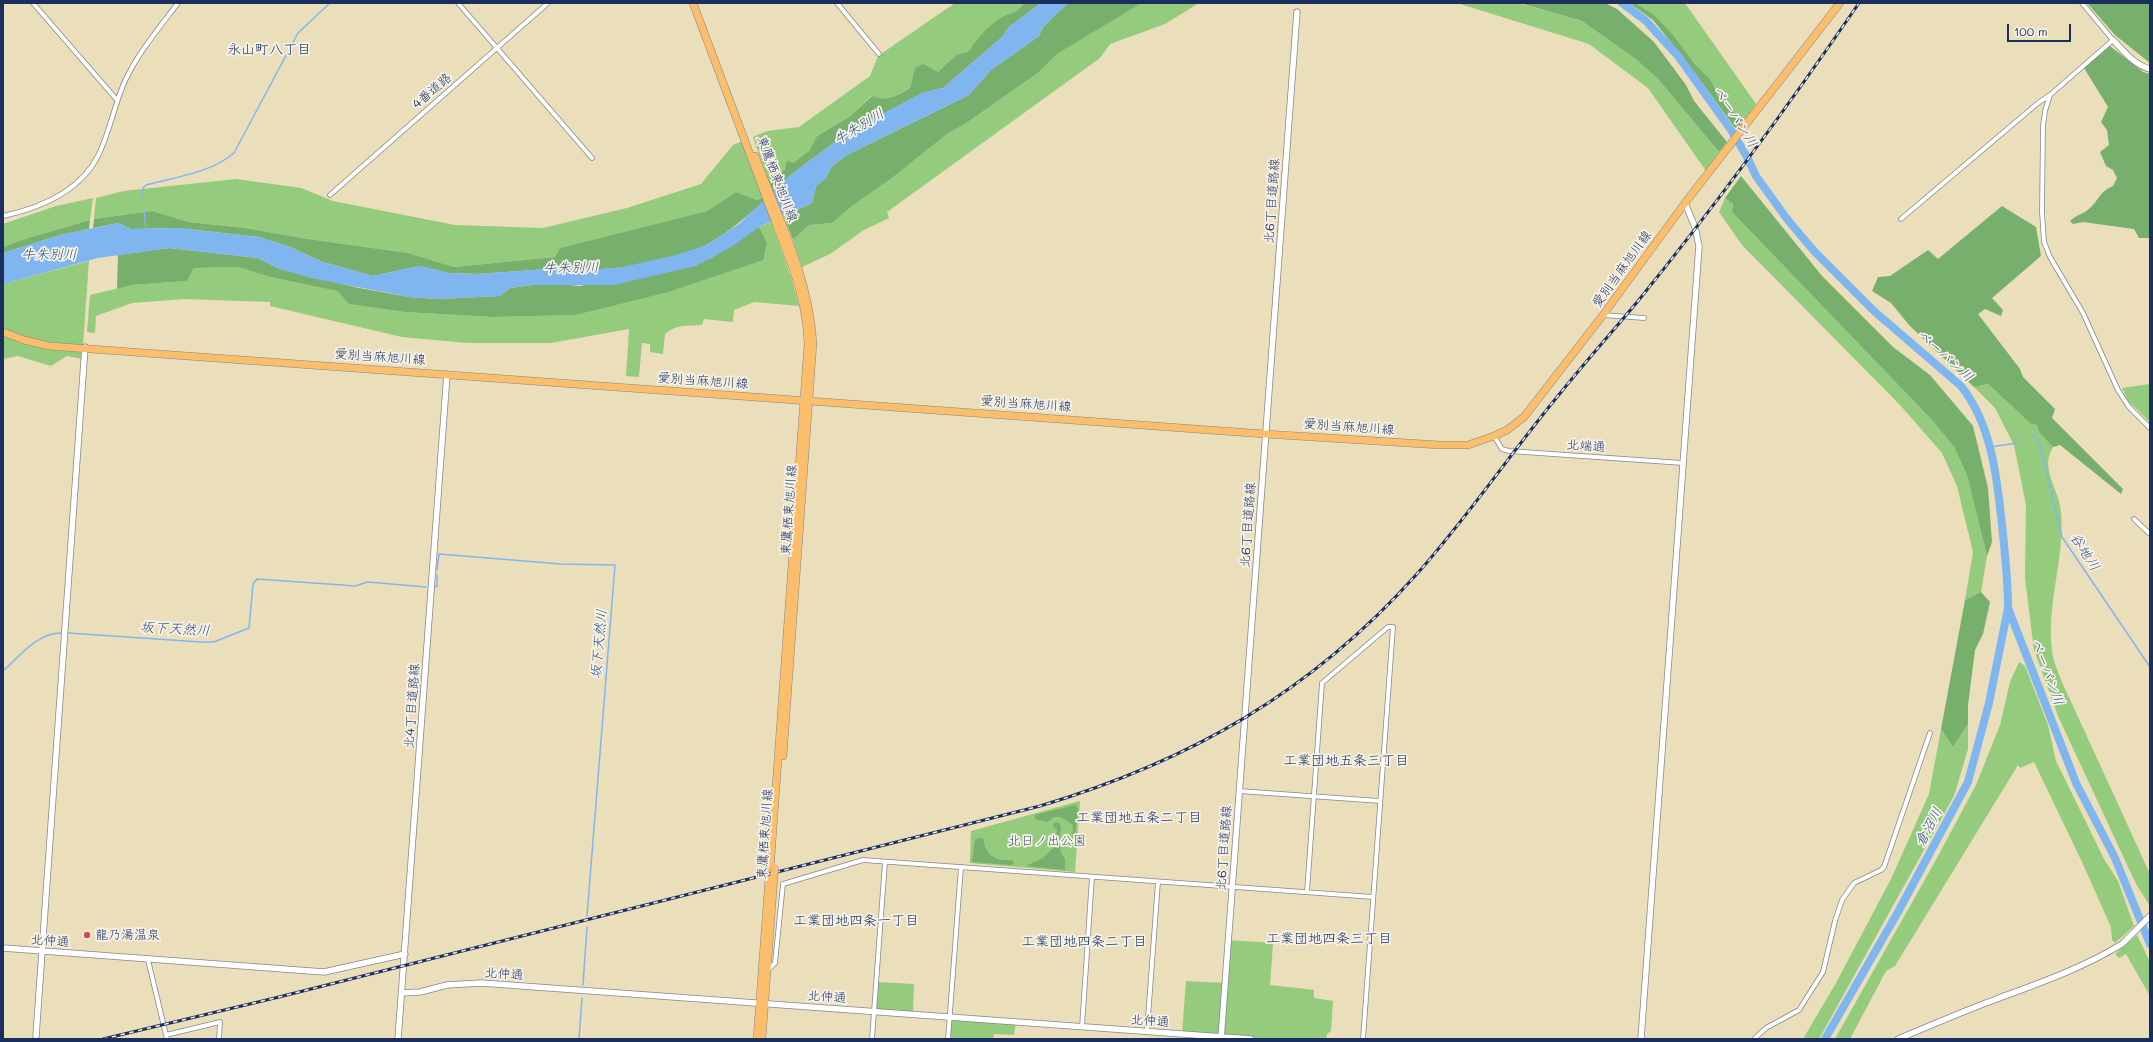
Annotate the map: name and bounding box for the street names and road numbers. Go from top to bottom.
street label: 4番道路 [409,70,455,112]
street label: 東鷹栖東旭川線 [753,134,801,224]
street label: 北6丁目道路線 [1261,158,1283,244]
street label: 愛別当麻旭川線 [1589,228,1655,310]
street label: 愛別当麻旭川線 [334,346,426,368]
street label: 愛別当麻旭川線 [657,370,749,392]
street label: 愛別当麻旭川線 [980,393,1072,415]
street label: 愛別当麻旭川線 [1303,416,1395,438]
street label: 北端通 [1566,437,1606,455]
street label: 東鷹栖東旭川線 [778,464,800,556]
street label: 北6丁目道路線 [1237,482,1259,568]
street label: 北4丁目道路線 [401,663,423,749]
street label: 東鷹栖東旭川線 [754,788,776,880]
street label: 北6丁目道路線 [1213,805,1235,891]
street label: 北仲通 [30,932,70,950]
street label: 北仲通 [484,965,524,983]
street label: 北仲通 [807,988,847,1006]
street label: 北仲通 [1130,1012,1170,1030]

